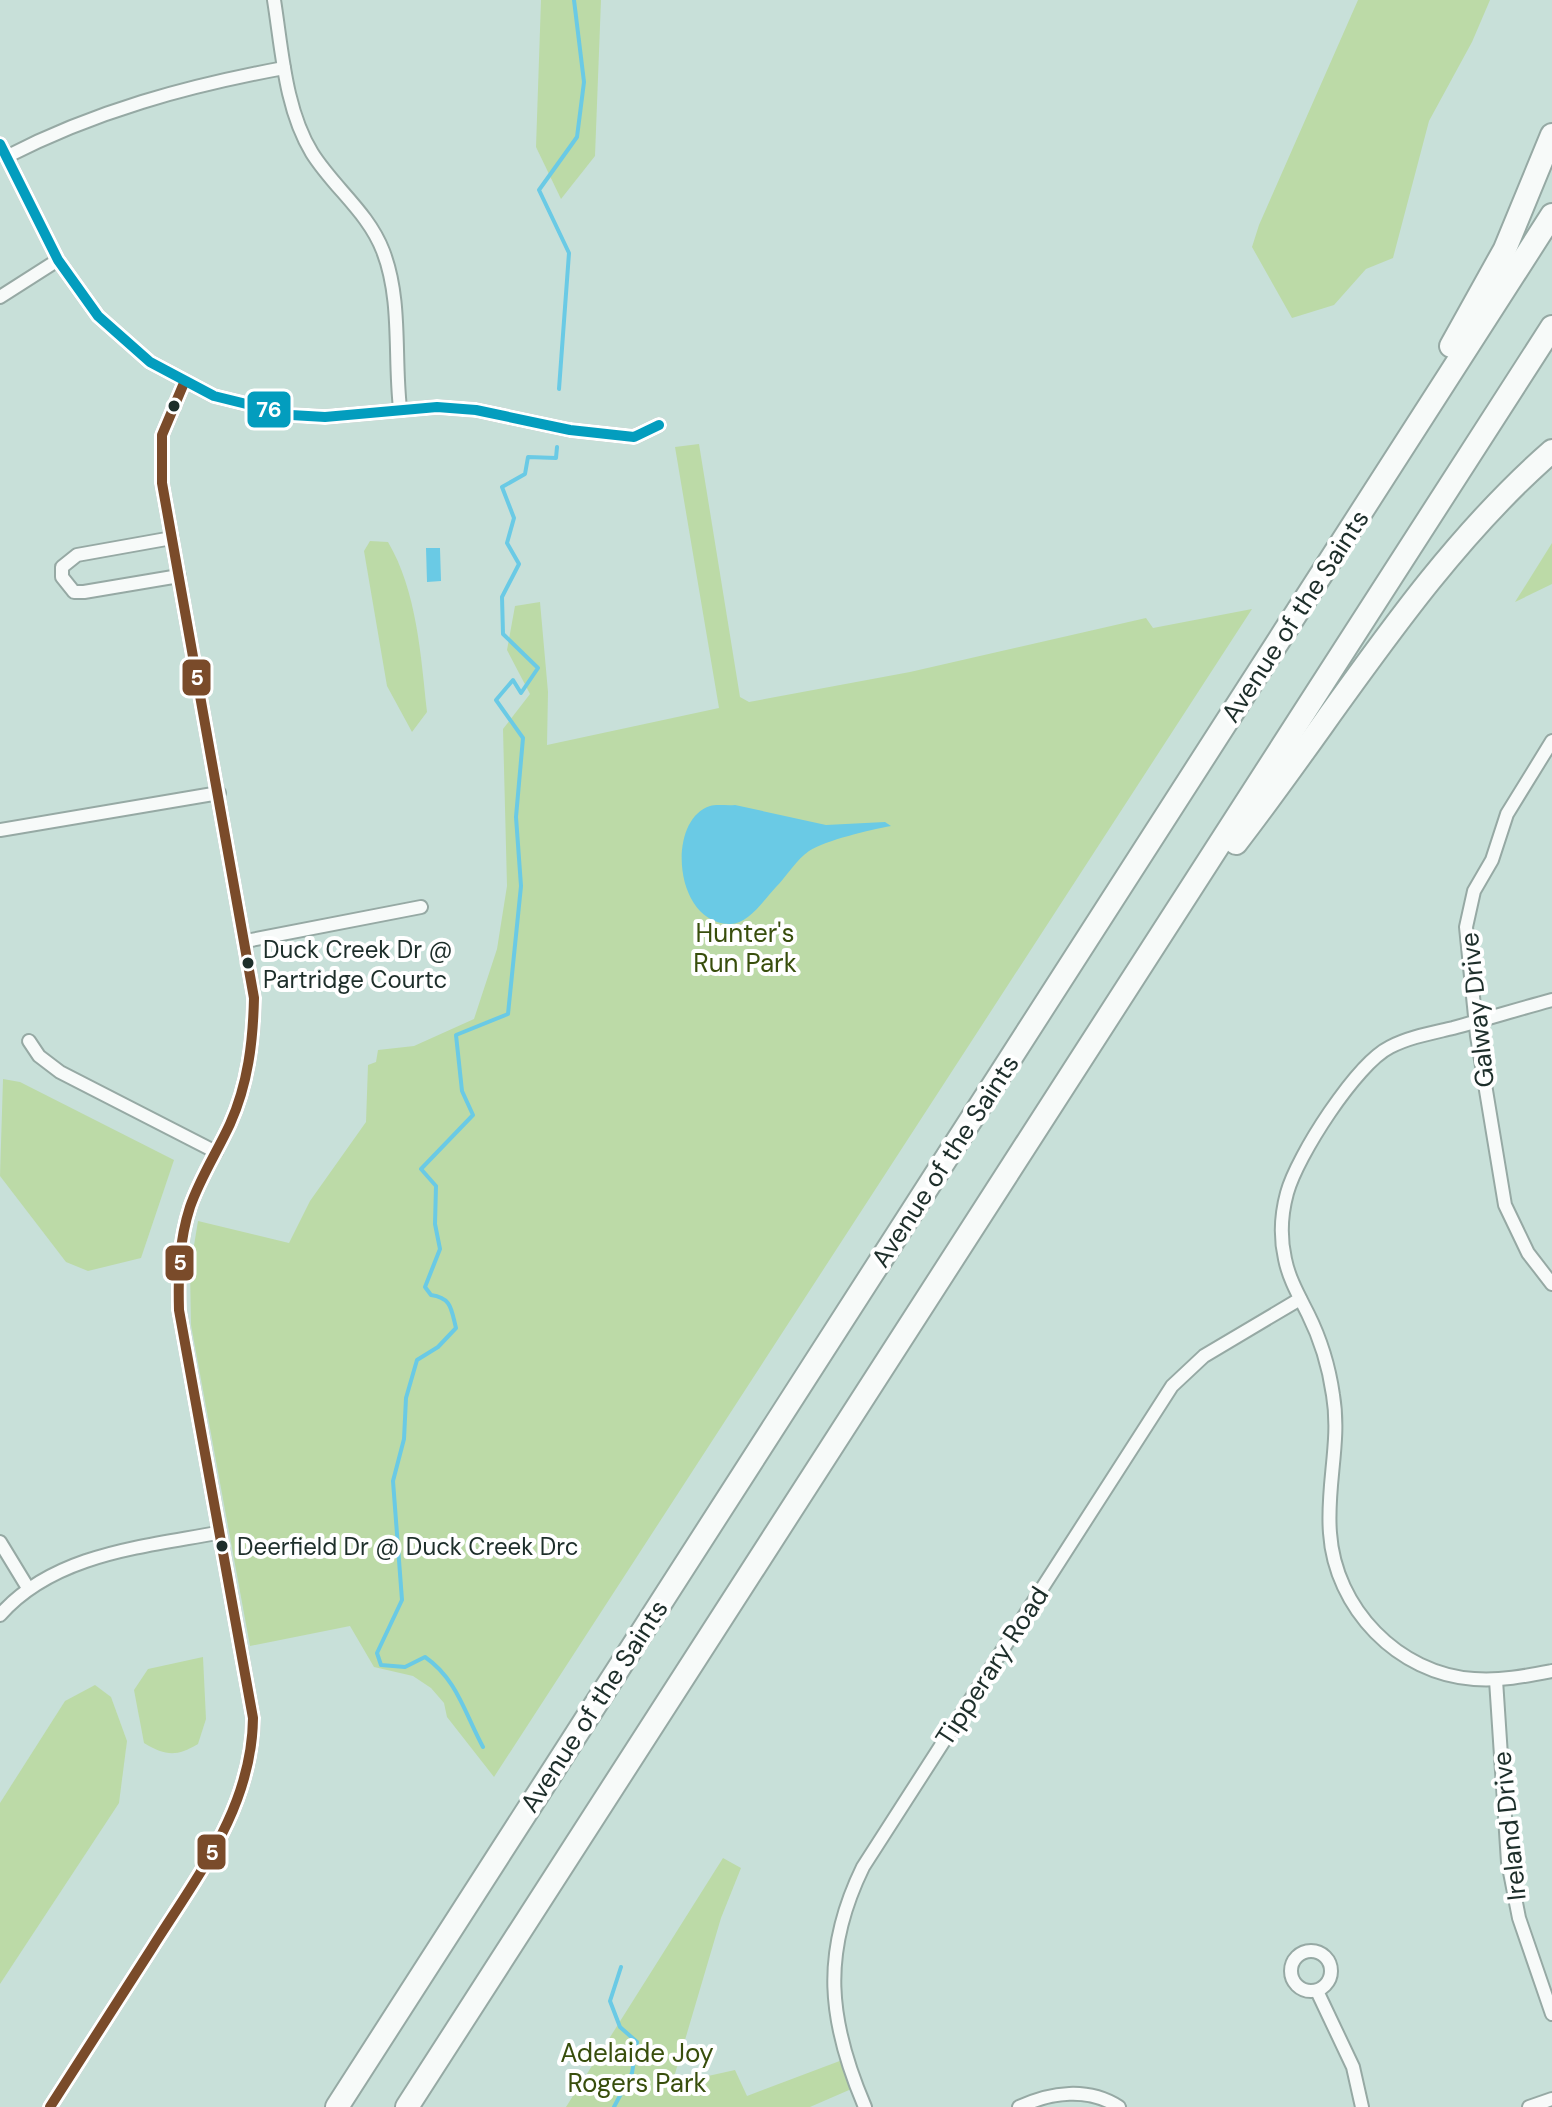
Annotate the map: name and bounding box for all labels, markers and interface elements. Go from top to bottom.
line badge: 76 [246,390,292,429]
text: 76 [256,395,282,424]
unlabelled marker [166,398,182,414]
street label: Avenue of the Saints [1214,503,1376,729]
line badge: 5 [181,658,212,697]
text: 5 [190,663,204,692]
park label: Hunter's Run Park [693,916,797,980]
street label: Galway Drive [1452,931,1502,1089]
place label: Duck Creek Dr @ Partridge Courtc [263,934,453,995]
marker: Duck Creek Dr @ Partridge Courtc [240,955,256,971]
street label: Avenue of the Saints [864,1048,1026,1274]
line badge: 5 [164,1244,195,1282]
text: 5 [173,1248,187,1277]
place label: Deerfield Dr @ Duck Creek Drc [237,1531,578,1562]
marker: Deerfield Dr @ Duck Creek Drc [214,1538,230,1554]
street label: Tipperary Road [928,1580,1056,1752]
street label: Avenue of the Saints [513,1593,675,1819]
street label: Ireland Drive [1484,1750,1534,1902]
line badge: 5 [196,1833,227,1871]
text: 5 [205,1838,219,1867]
park label: Adelaide Joy Rogers Park [560,2036,714,2100]

